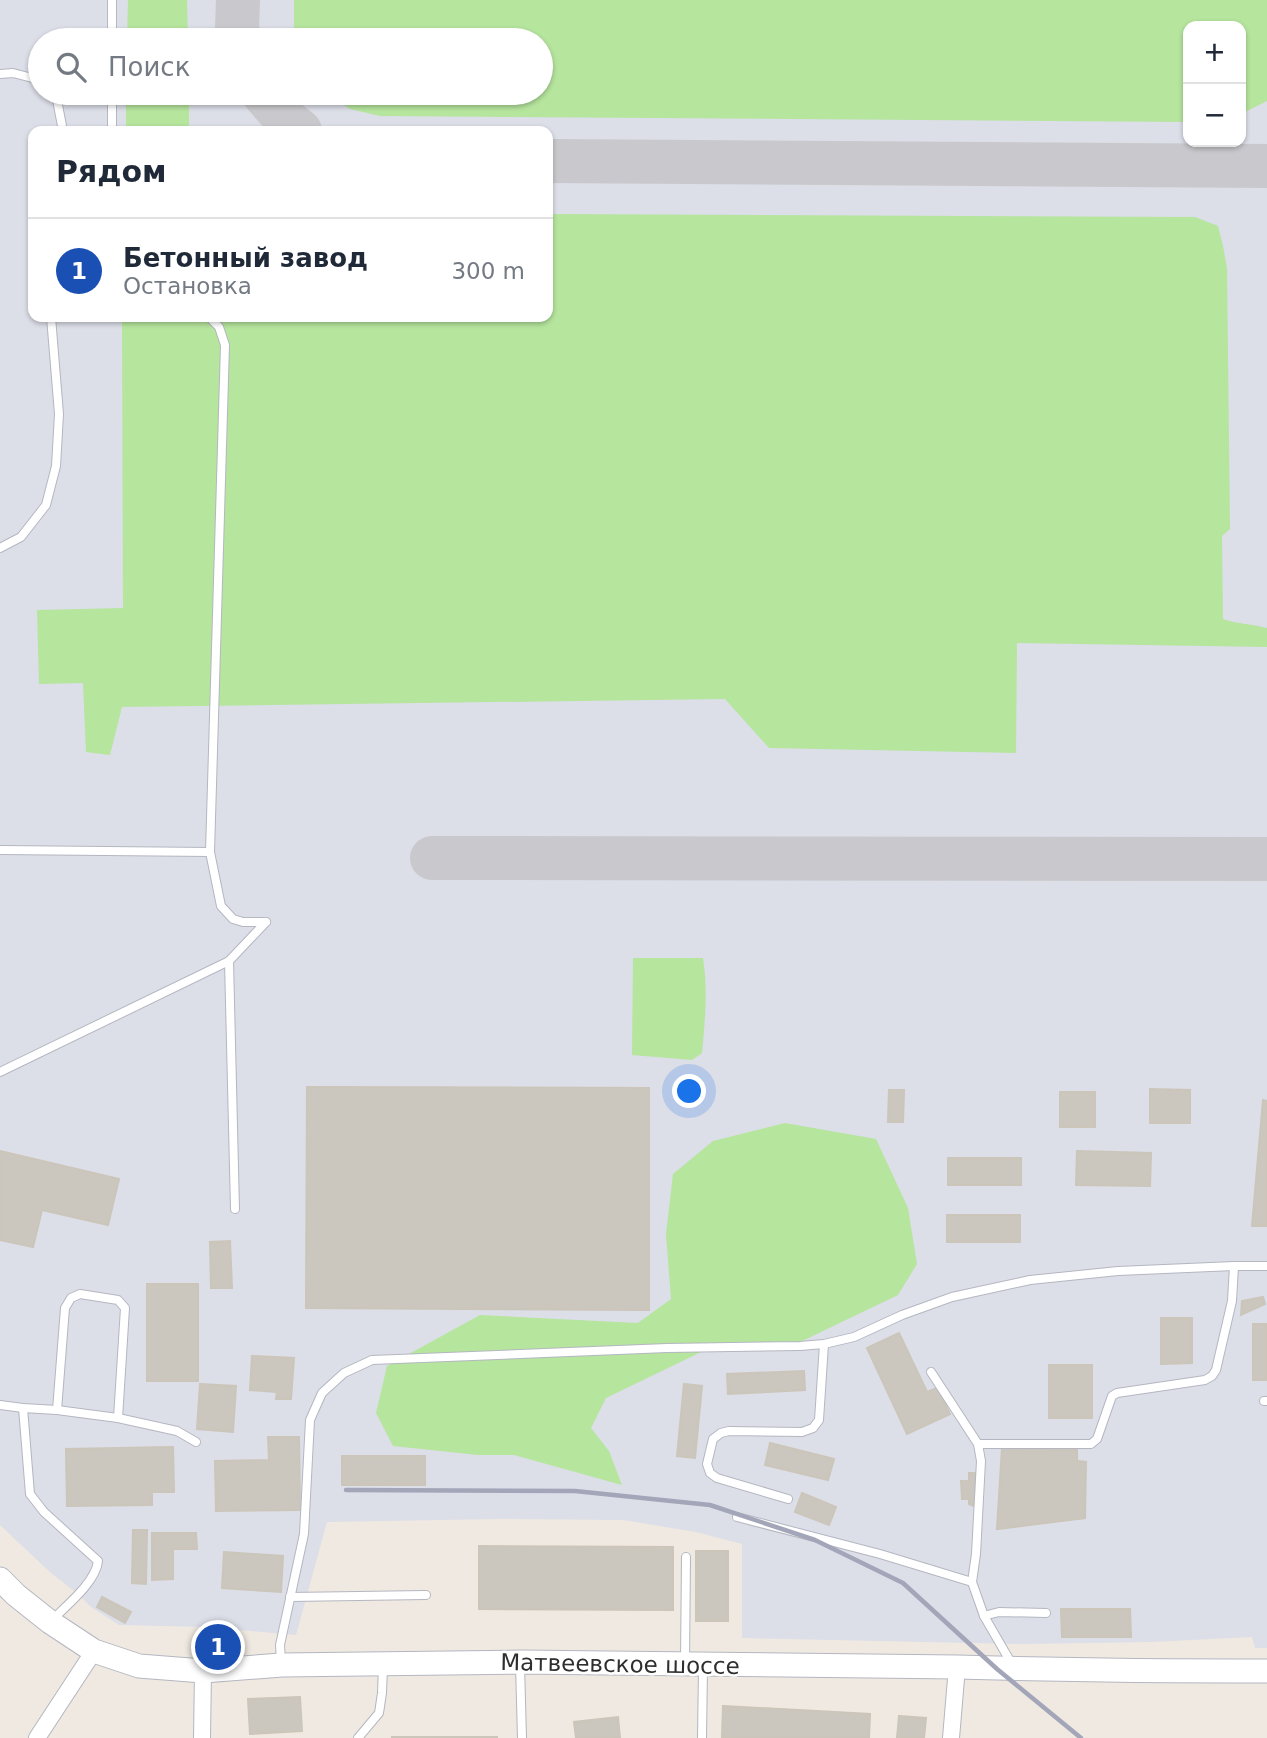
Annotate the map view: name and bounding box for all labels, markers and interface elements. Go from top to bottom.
map controls [1183,21,1246,147]
button: + [1183,21,1246,84]
search box [28,28,553,105]
icon: search [52,48,90,86]
text: Поиск [108,52,190,82]
button: − [1183,84,1246,147]
text: Рядом [56,154,167,189]
text: Бетонный завод [123,243,368,273]
text: 1 [71,258,87,284]
text: 300 m [451,258,525,284]
text: Остановка [123,273,252,299]
your location [672,1074,706,1108]
pin: 1 [195,1621,241,1673]
street label: Матвеевское шоссе [500,1649,740,1679]

